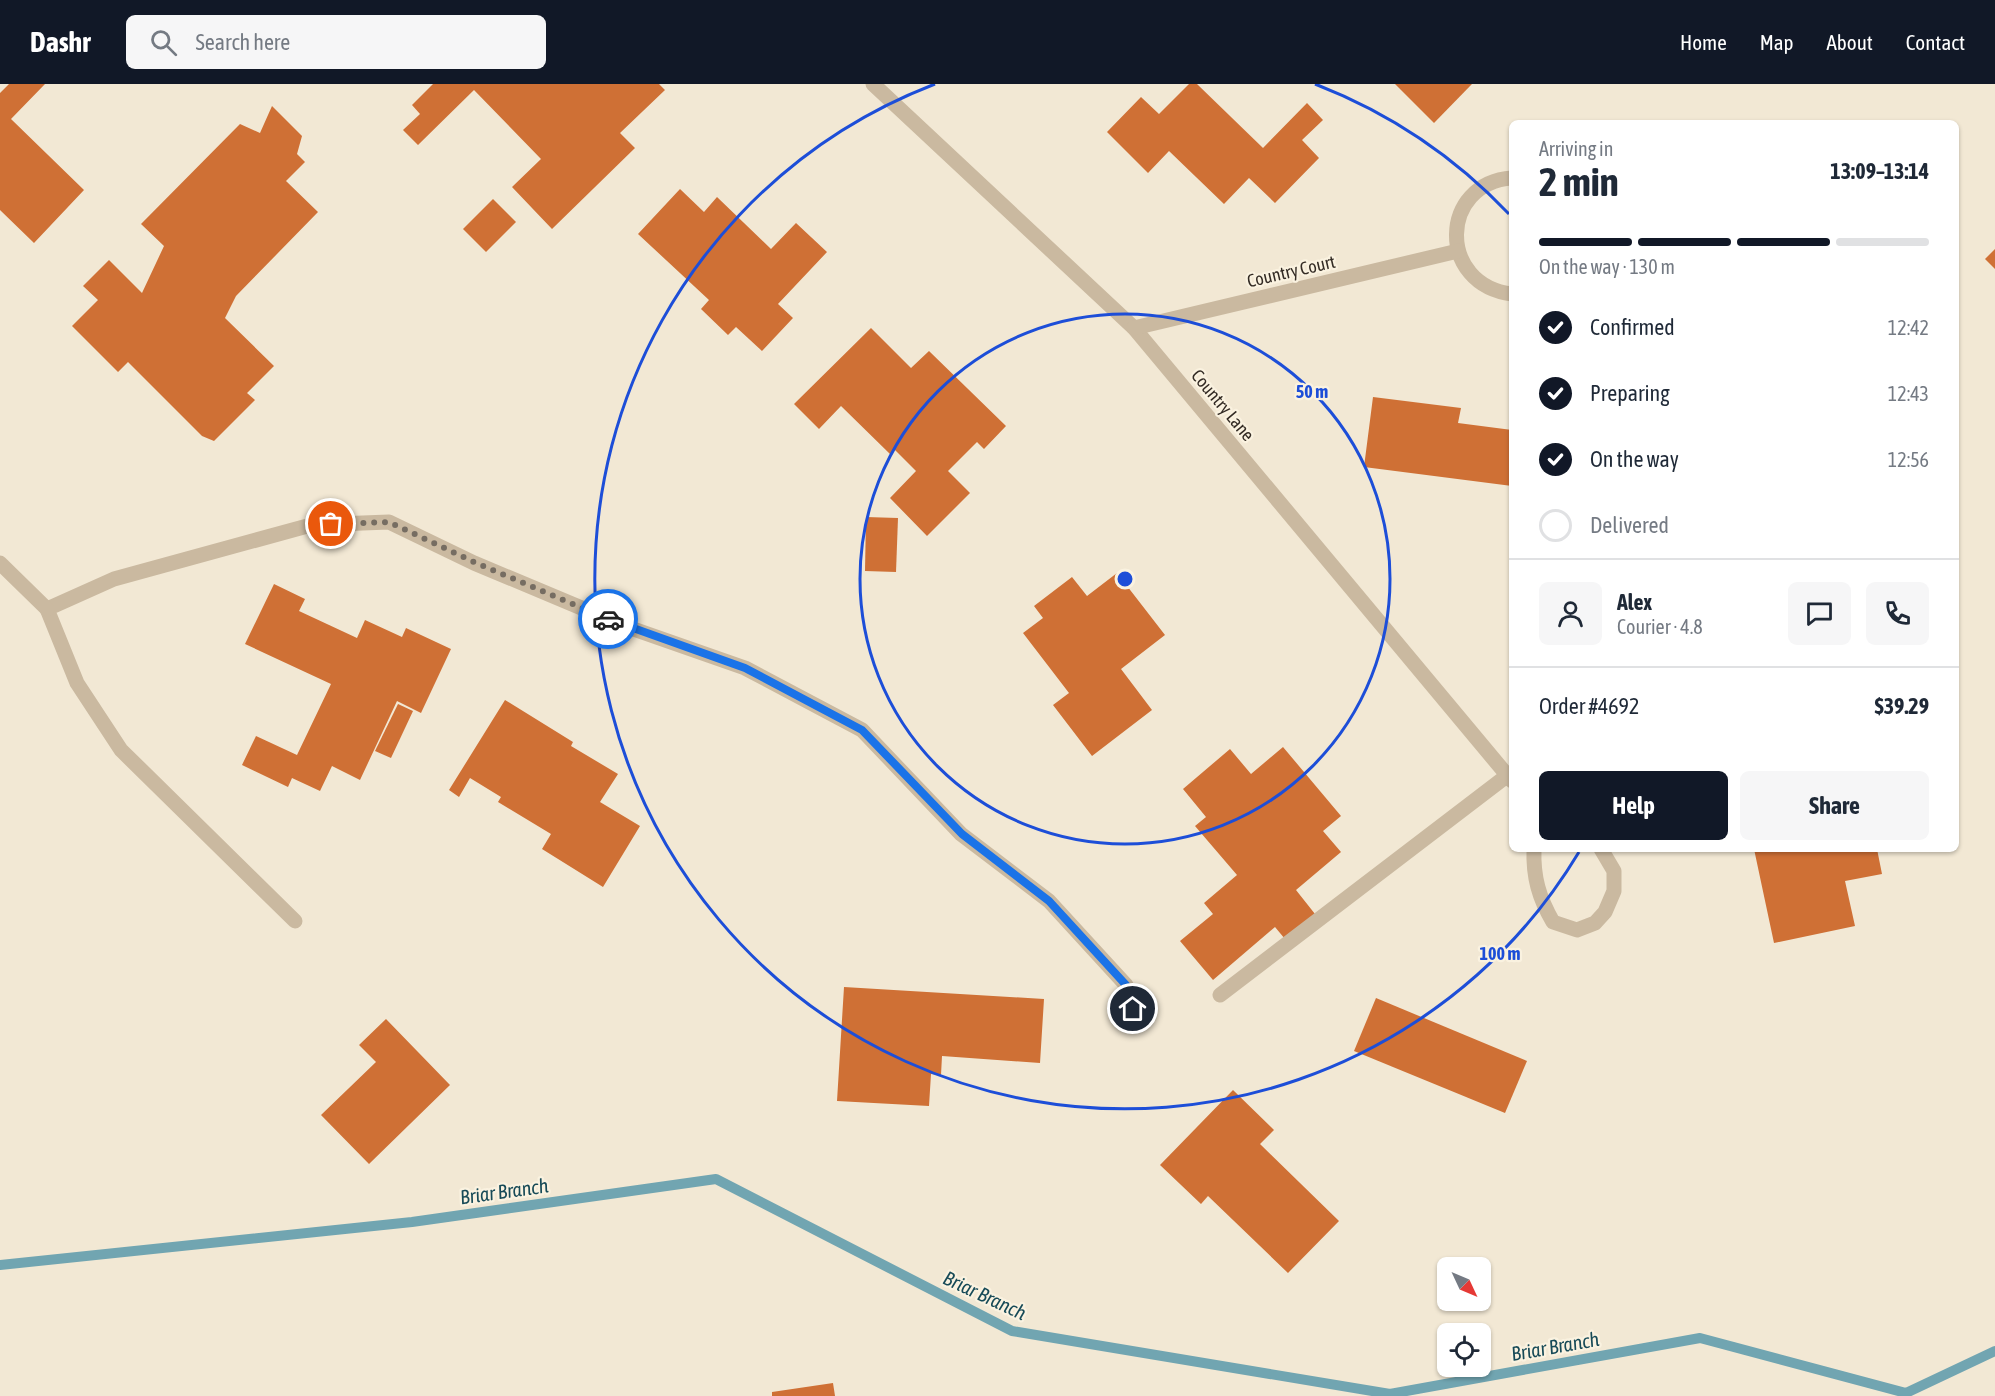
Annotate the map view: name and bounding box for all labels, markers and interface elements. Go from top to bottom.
search box [126,15,546,69]
text: Dashr [30,26,90,58]
icon: search [147,26,180,59]
text: Search here [195,29,290,55]
text: Home [1680,30,1727,54]
text: Map [1760,30,1794,54]
text: About [1827,30,1873,54]
text: Contact [1906,30,1965,54]
text: Arriving in [1539,137,1613,160]
text: 13:09–13:14 [1830,158,1929,184]
text: 2 min [1539,160,1619,204]
street label: Country Court [1245,251,1337,291]
text: On the way · 130 m [1539,255,1675,278]
icon: check [1539,311,1572,344]
text: Confirmed [1590,314,1675,340]
text: 12:42 [1888,316,1929,339]
street label: Country Lane [1187,365,1259,445]
icon: check [1539,377,1572,410]
text: Preparing [1590,380,1670,406]
text: 50 m [1296,381,1328,402]
text: 12:43 [1888,382,1929,405]
icon: check [1539,443,1572,476]
text: On the way [1590,446,1679,472]
text: 12:56 [1888,448,1929,471]
pin [305,498,356,549]
icon: bag [314,507,347,540]
text: Delivered [1590,512,1669,538]
centre of rings [1115,569,1135,589]
button: person [1539,582,1602,645]
button: chat [1788,582,1851,645]
button: phone [1866,582,1929,645]
courier [578,589,638,649]
text: Alex [1617,589,1652,615]
icon: car [592,603,625,636]
text: Courier · 4.8 [1617,615,1703,638]
text: Order #4692 [1539,693,1639,719]
text: $39.29 [1874,693,1929,719]
button: Help [1539,771,1728,840]
button: Share [1740,771,1929,840]
text: 100 m [1480,943,1520,964]
pin [1107,983,1158,1034]
icon: home [1116,992,1149,1025]
water label: Briar Branch [458,1173,550,1209]
north arrow [1437,1257,1491,1311]
map controls [1437,1257,1491,1377]
water label: Briar Branch [940,1266,1030,1324]
button: locate [1437,1323,1491,1377]
water label: Briar Branch [1509,1327,1601,1365]

